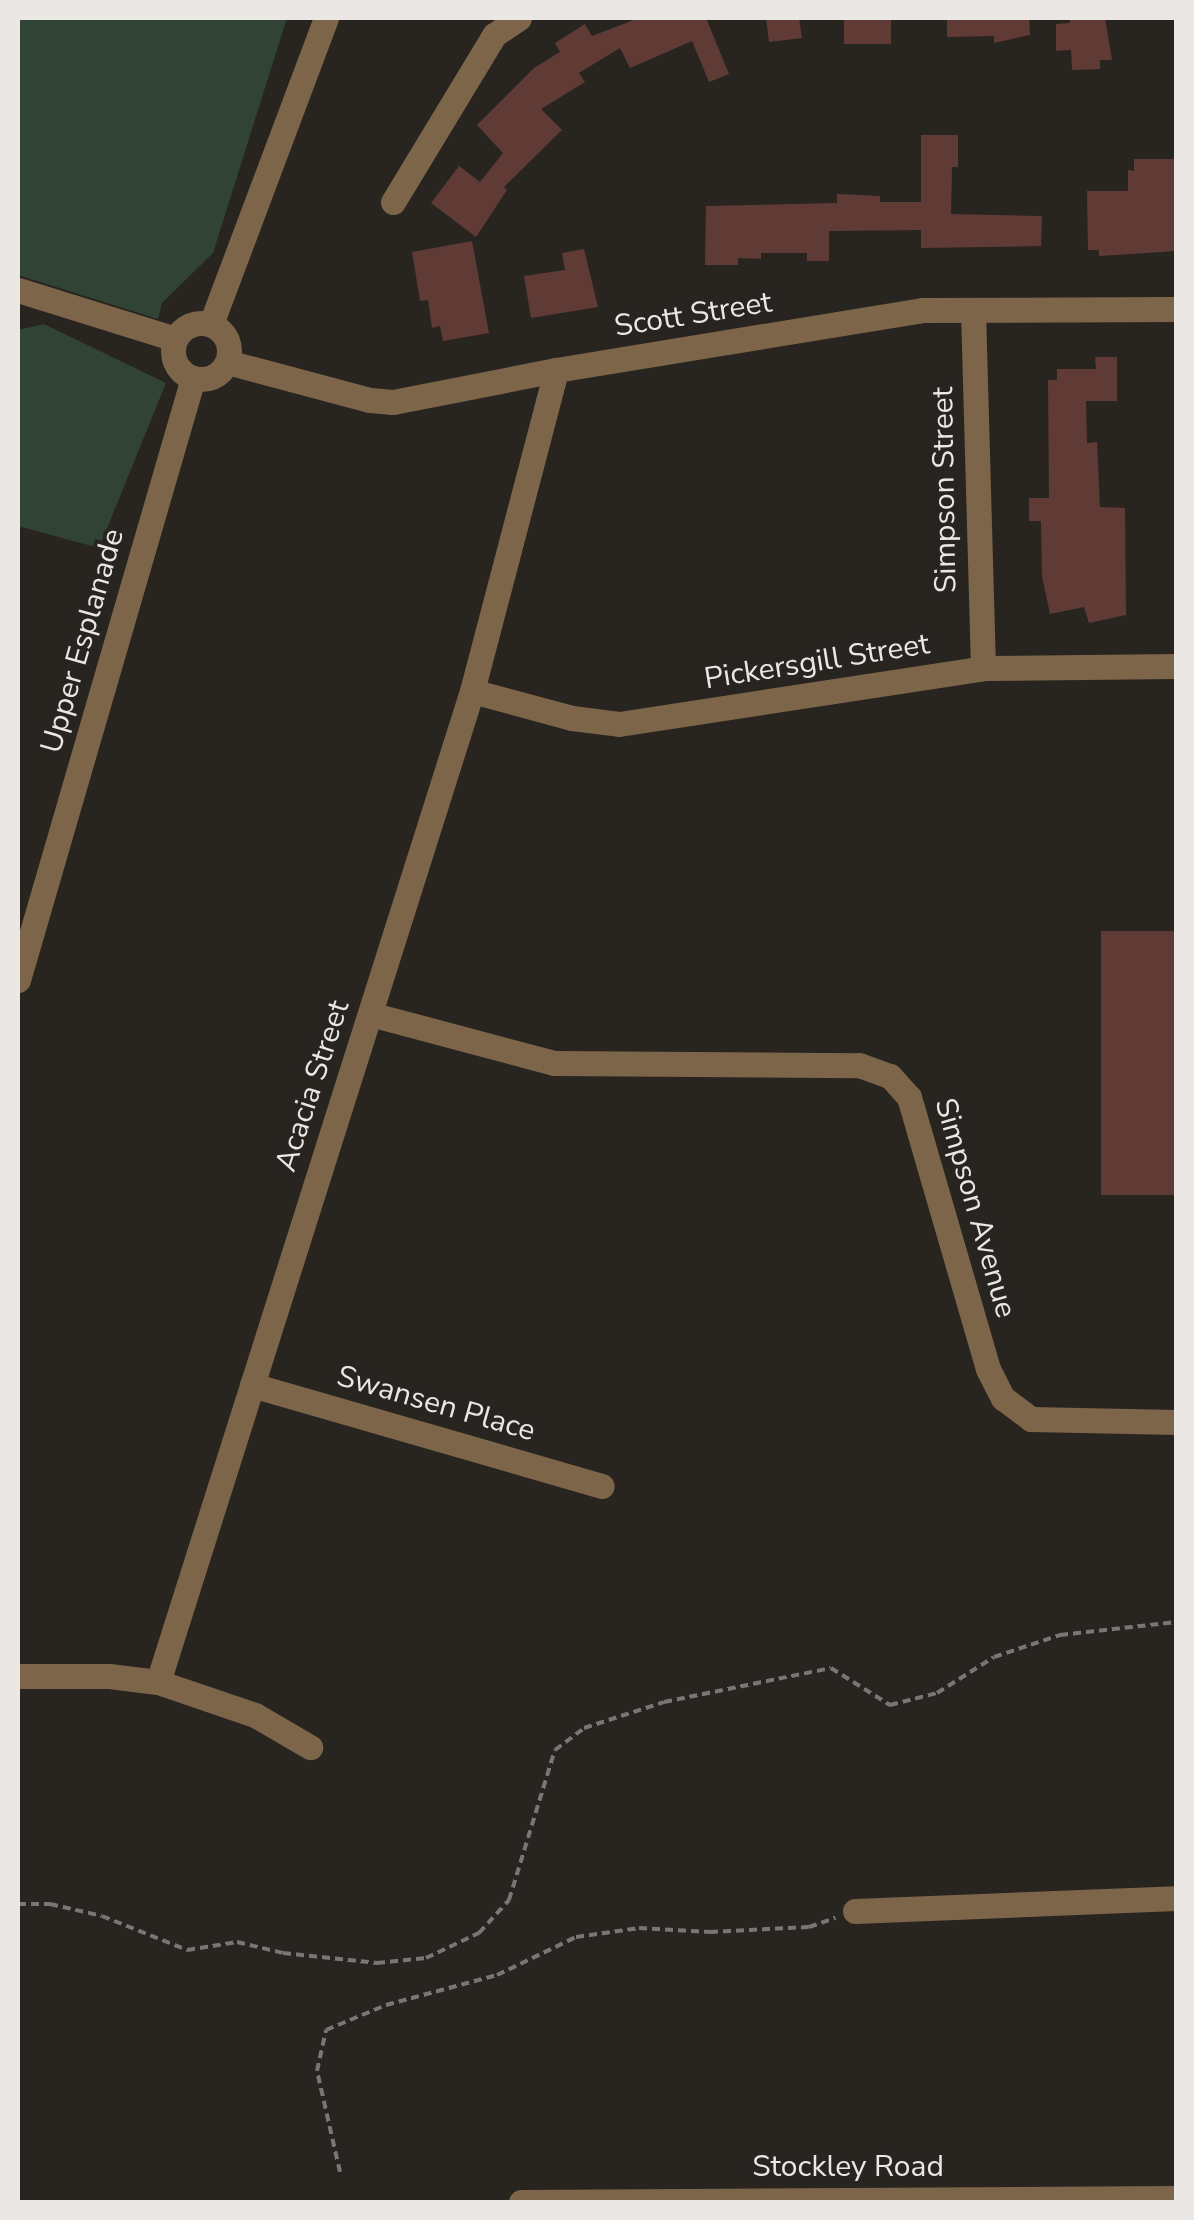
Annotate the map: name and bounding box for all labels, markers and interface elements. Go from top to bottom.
street label: Scott Street [612,285,774,345]
street label: Simpson Street [925,387,965,593]
street label: Upper Esplanade [34,525,132,757]
street label: Pickersgill Street [702,626,932,698]
street label: Acacia Street [268,996,358,1176]
street label: Simpson Avenue [926,1094,1024,1322]
street label: Swansen Place [333,1359,539,1449]
street label: Stockley Road [752,2149,944,2185]

